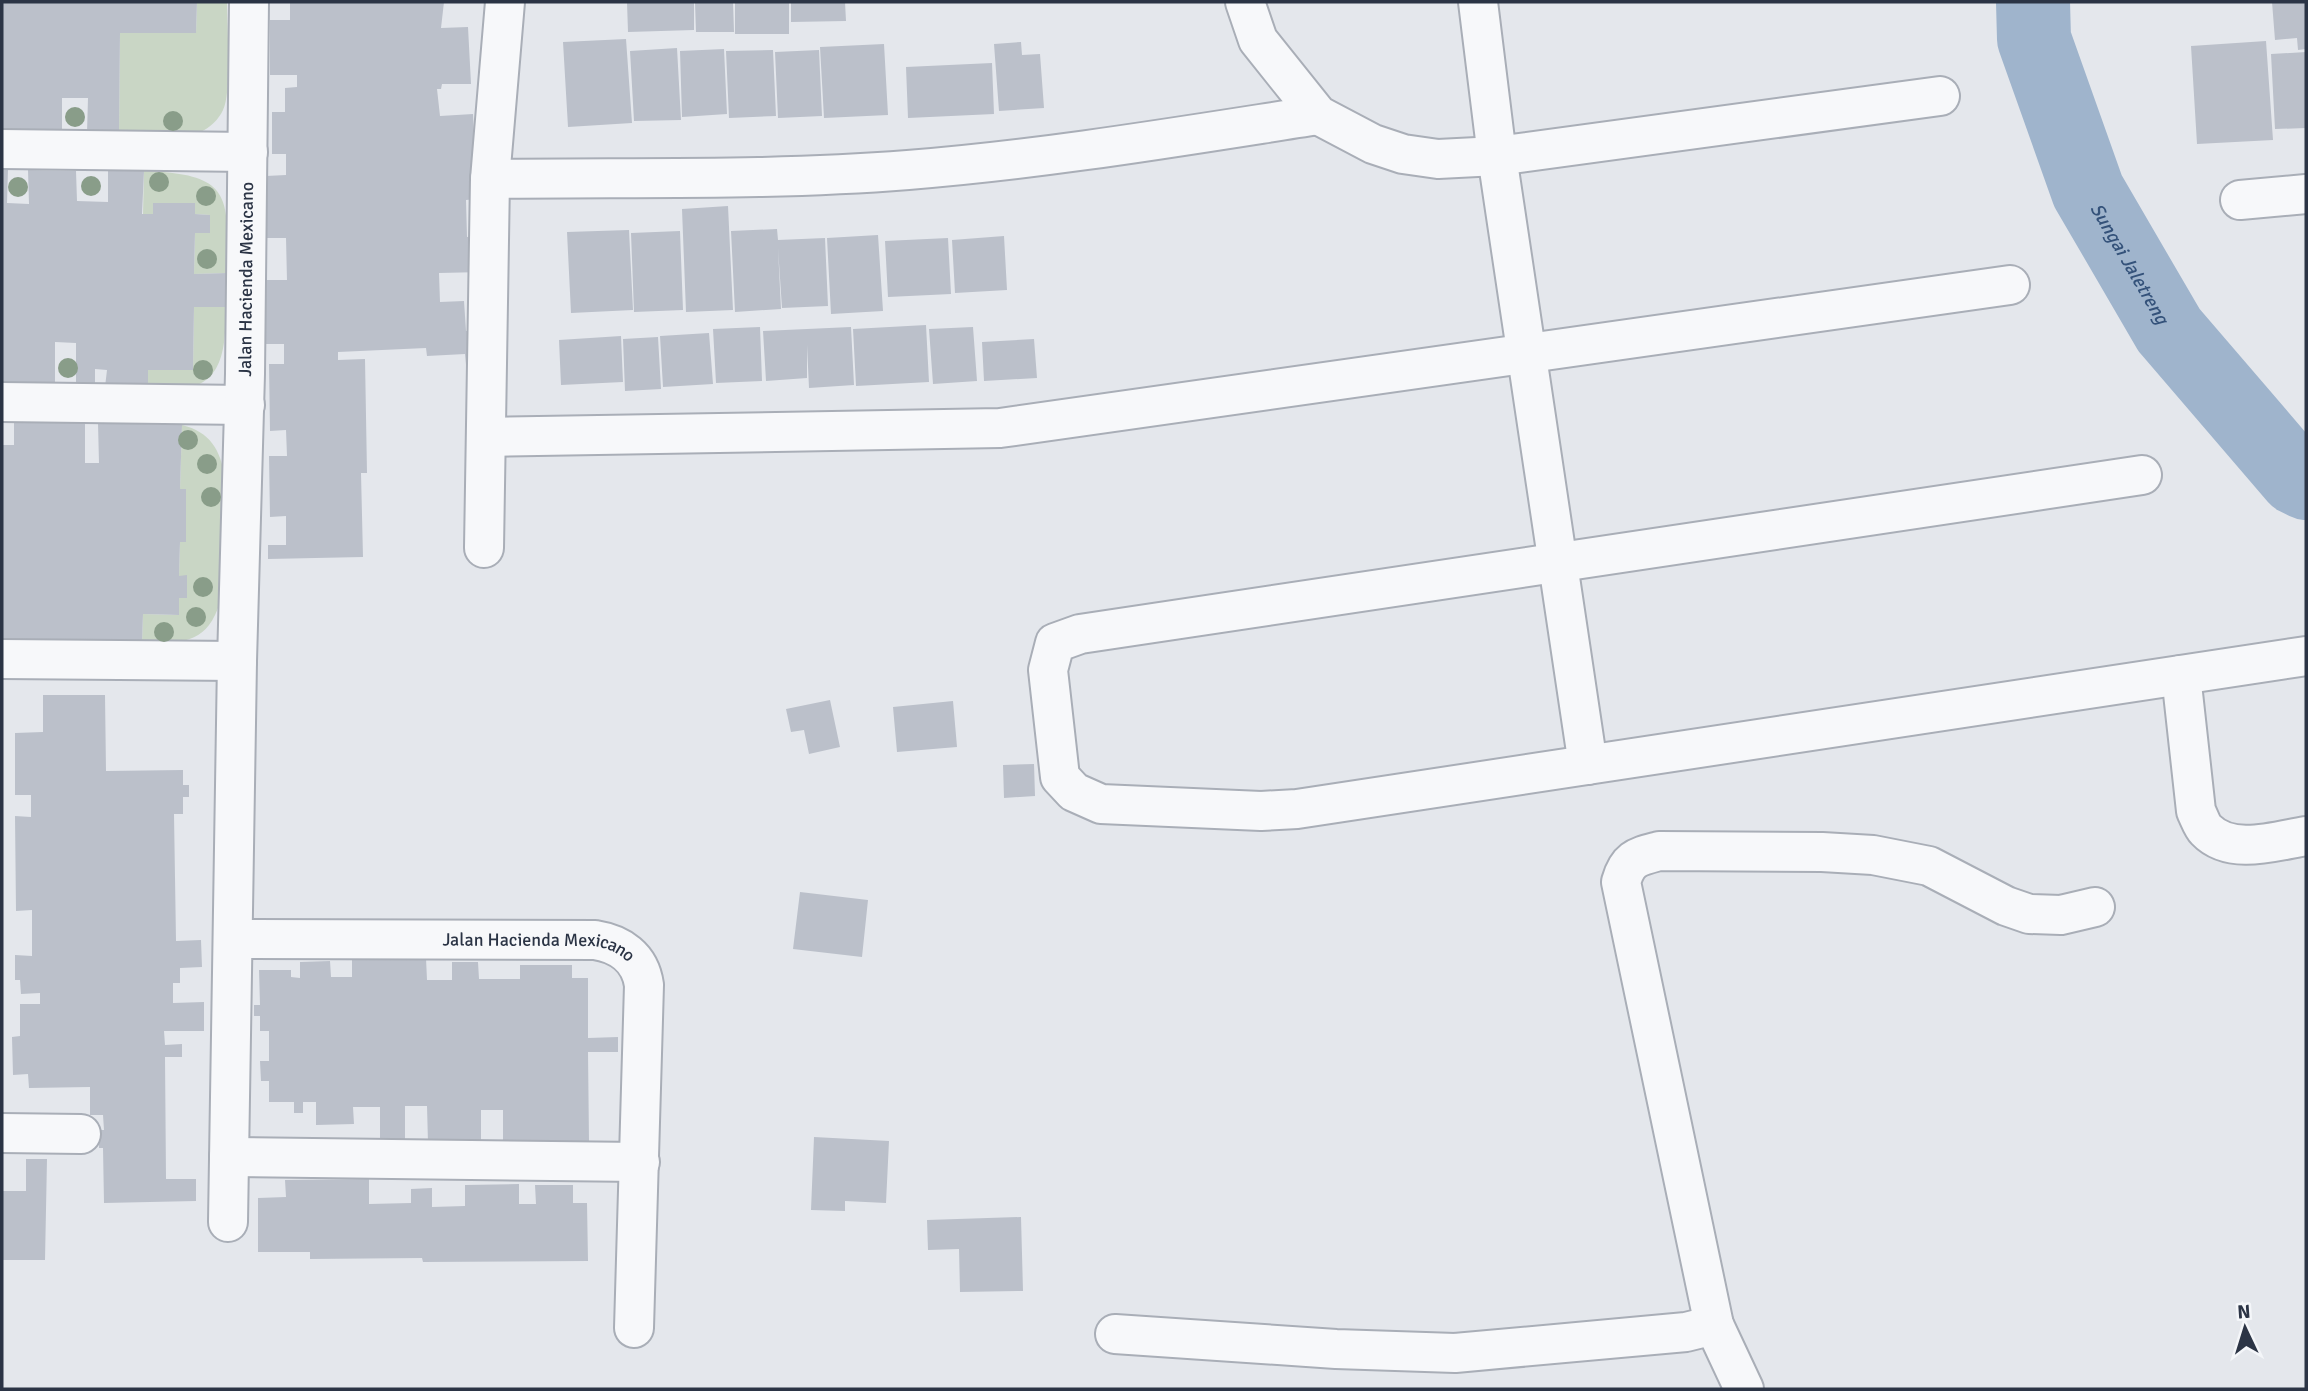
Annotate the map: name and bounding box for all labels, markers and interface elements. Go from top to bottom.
street label: Jalan Hacienda Mexicano [234,182,258,377]
water label: Sungai Jaletreng [2085,199,2175,330]
street label: Jalan Hacienda Mexicano [442,929,640,966]
north arrow [2210,1293,2280,1363]
text: N [2236,1300,2251,1324]

